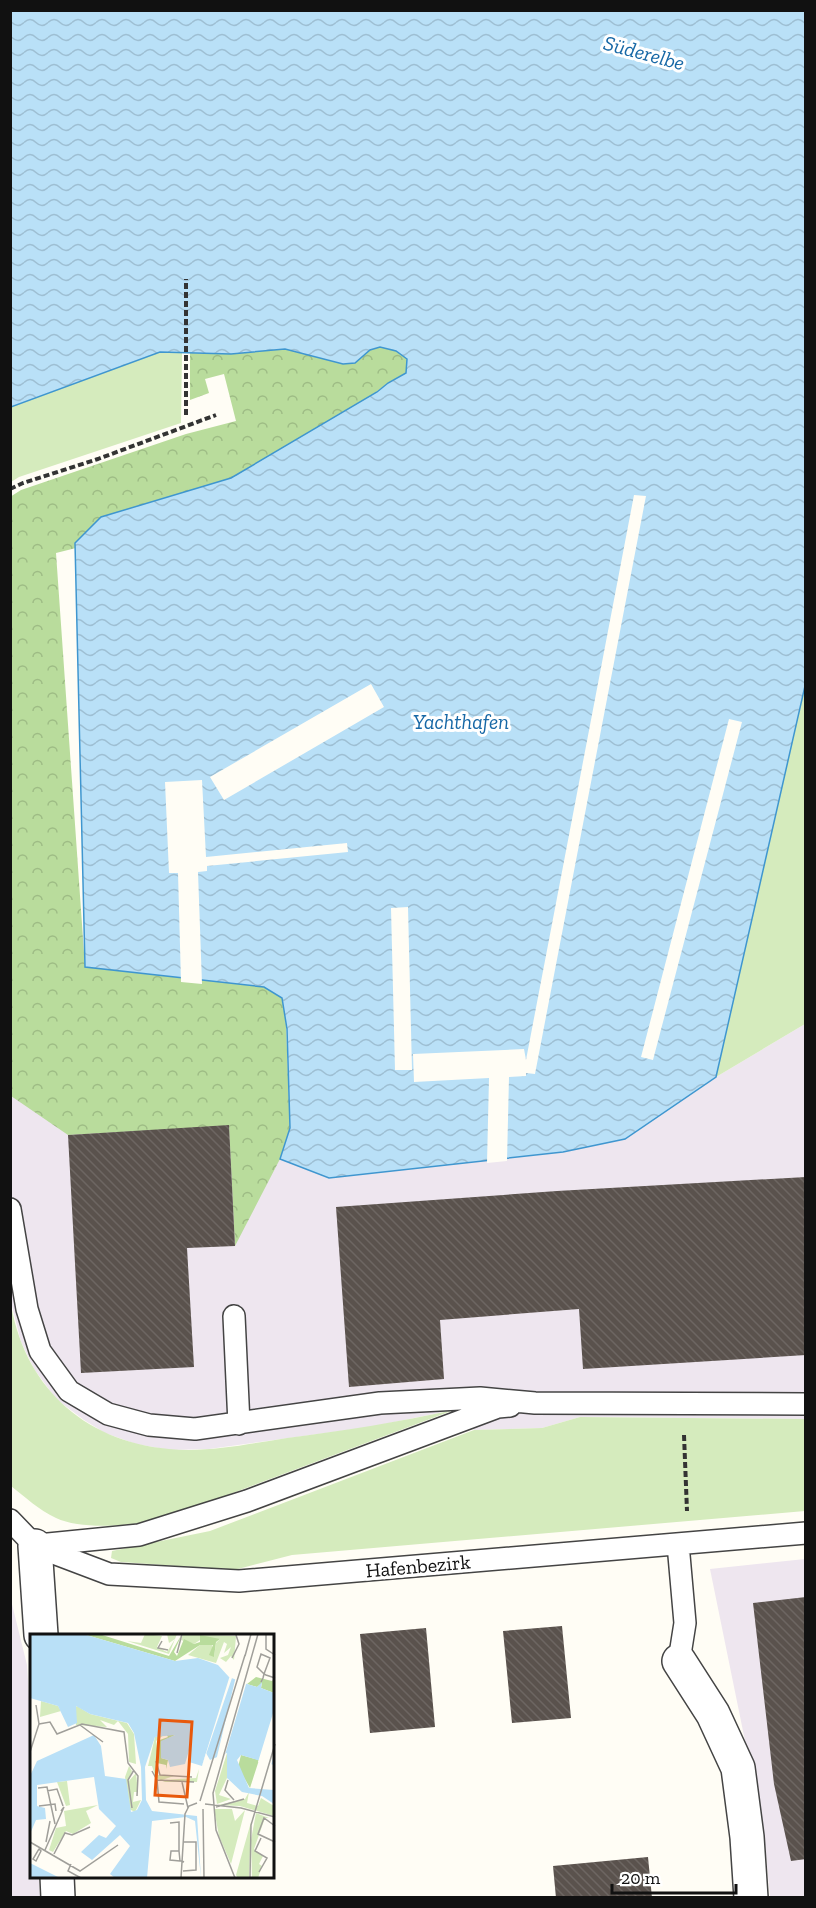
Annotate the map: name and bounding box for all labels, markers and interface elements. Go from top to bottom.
water label: Süderelbe [601,30,687,75]
water label: Yachthafen [413,709,509,734]
street label: Hafenbezirk [364,1549,472,1583]
inset map [30,1634,274,1878]
scale bar [612,1857,736,1895]
text: 20 m [621,1867,661,1889]

